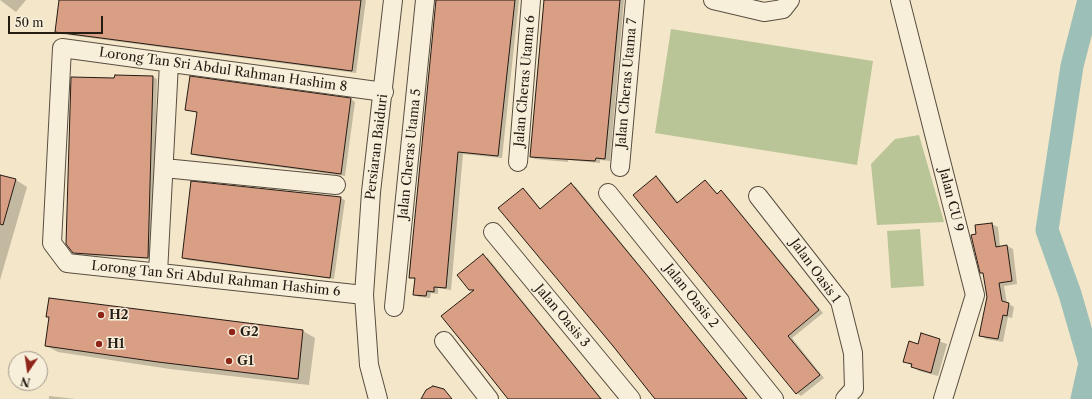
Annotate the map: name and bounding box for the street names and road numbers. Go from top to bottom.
street label: Jalan Cheras Utama 6 [511,15,539,147]
street label: Jalan Cheras Utama 7 [614,17,640,149]
street label: Lorong Tan Sri Abdul Rahman Hashim 8 [98,45,348,95]
street label: Jalan Cheras Utama 5 [395,88,425,220]
street label: Persiaran Baiduri [363,93,391,201]
street label: Jalan CU 9 [936,167,966,233]
street label: Jalan Oasis 1 [787,236,843,306]
street label: Lorong Tan Sri Abdul Rahman Hashim 6 [91,258,341,300]
street label: Jalan Oasis 2 [661,261,721,331]
street label: Jalan Oasis 3 [531,281,593,351]

